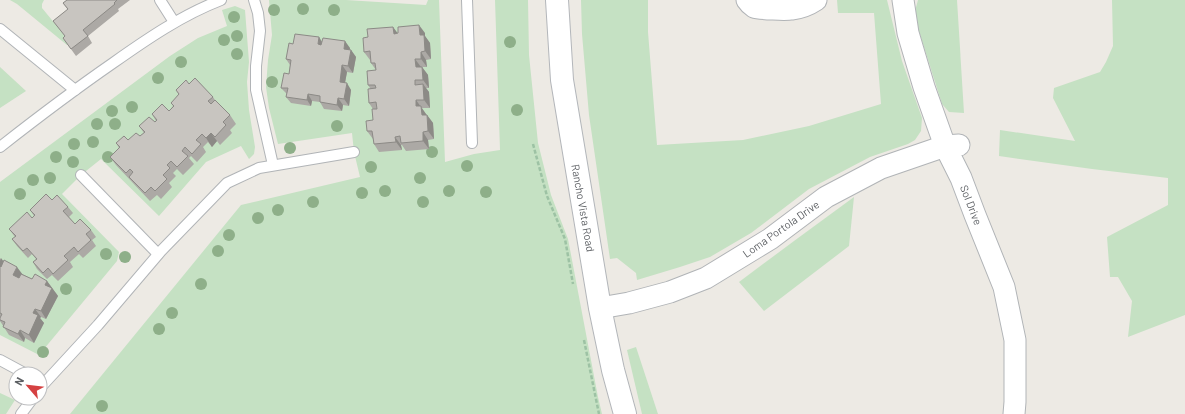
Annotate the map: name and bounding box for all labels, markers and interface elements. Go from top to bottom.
street label: Rancho Vista Road [569,163,598,253]
street label: Sol Drive [958,183,985,227]
street label: Loma Portola Drive [740,197,822,260]
north arrow [8,366,48,406]
text: N [11,375,26,387]

